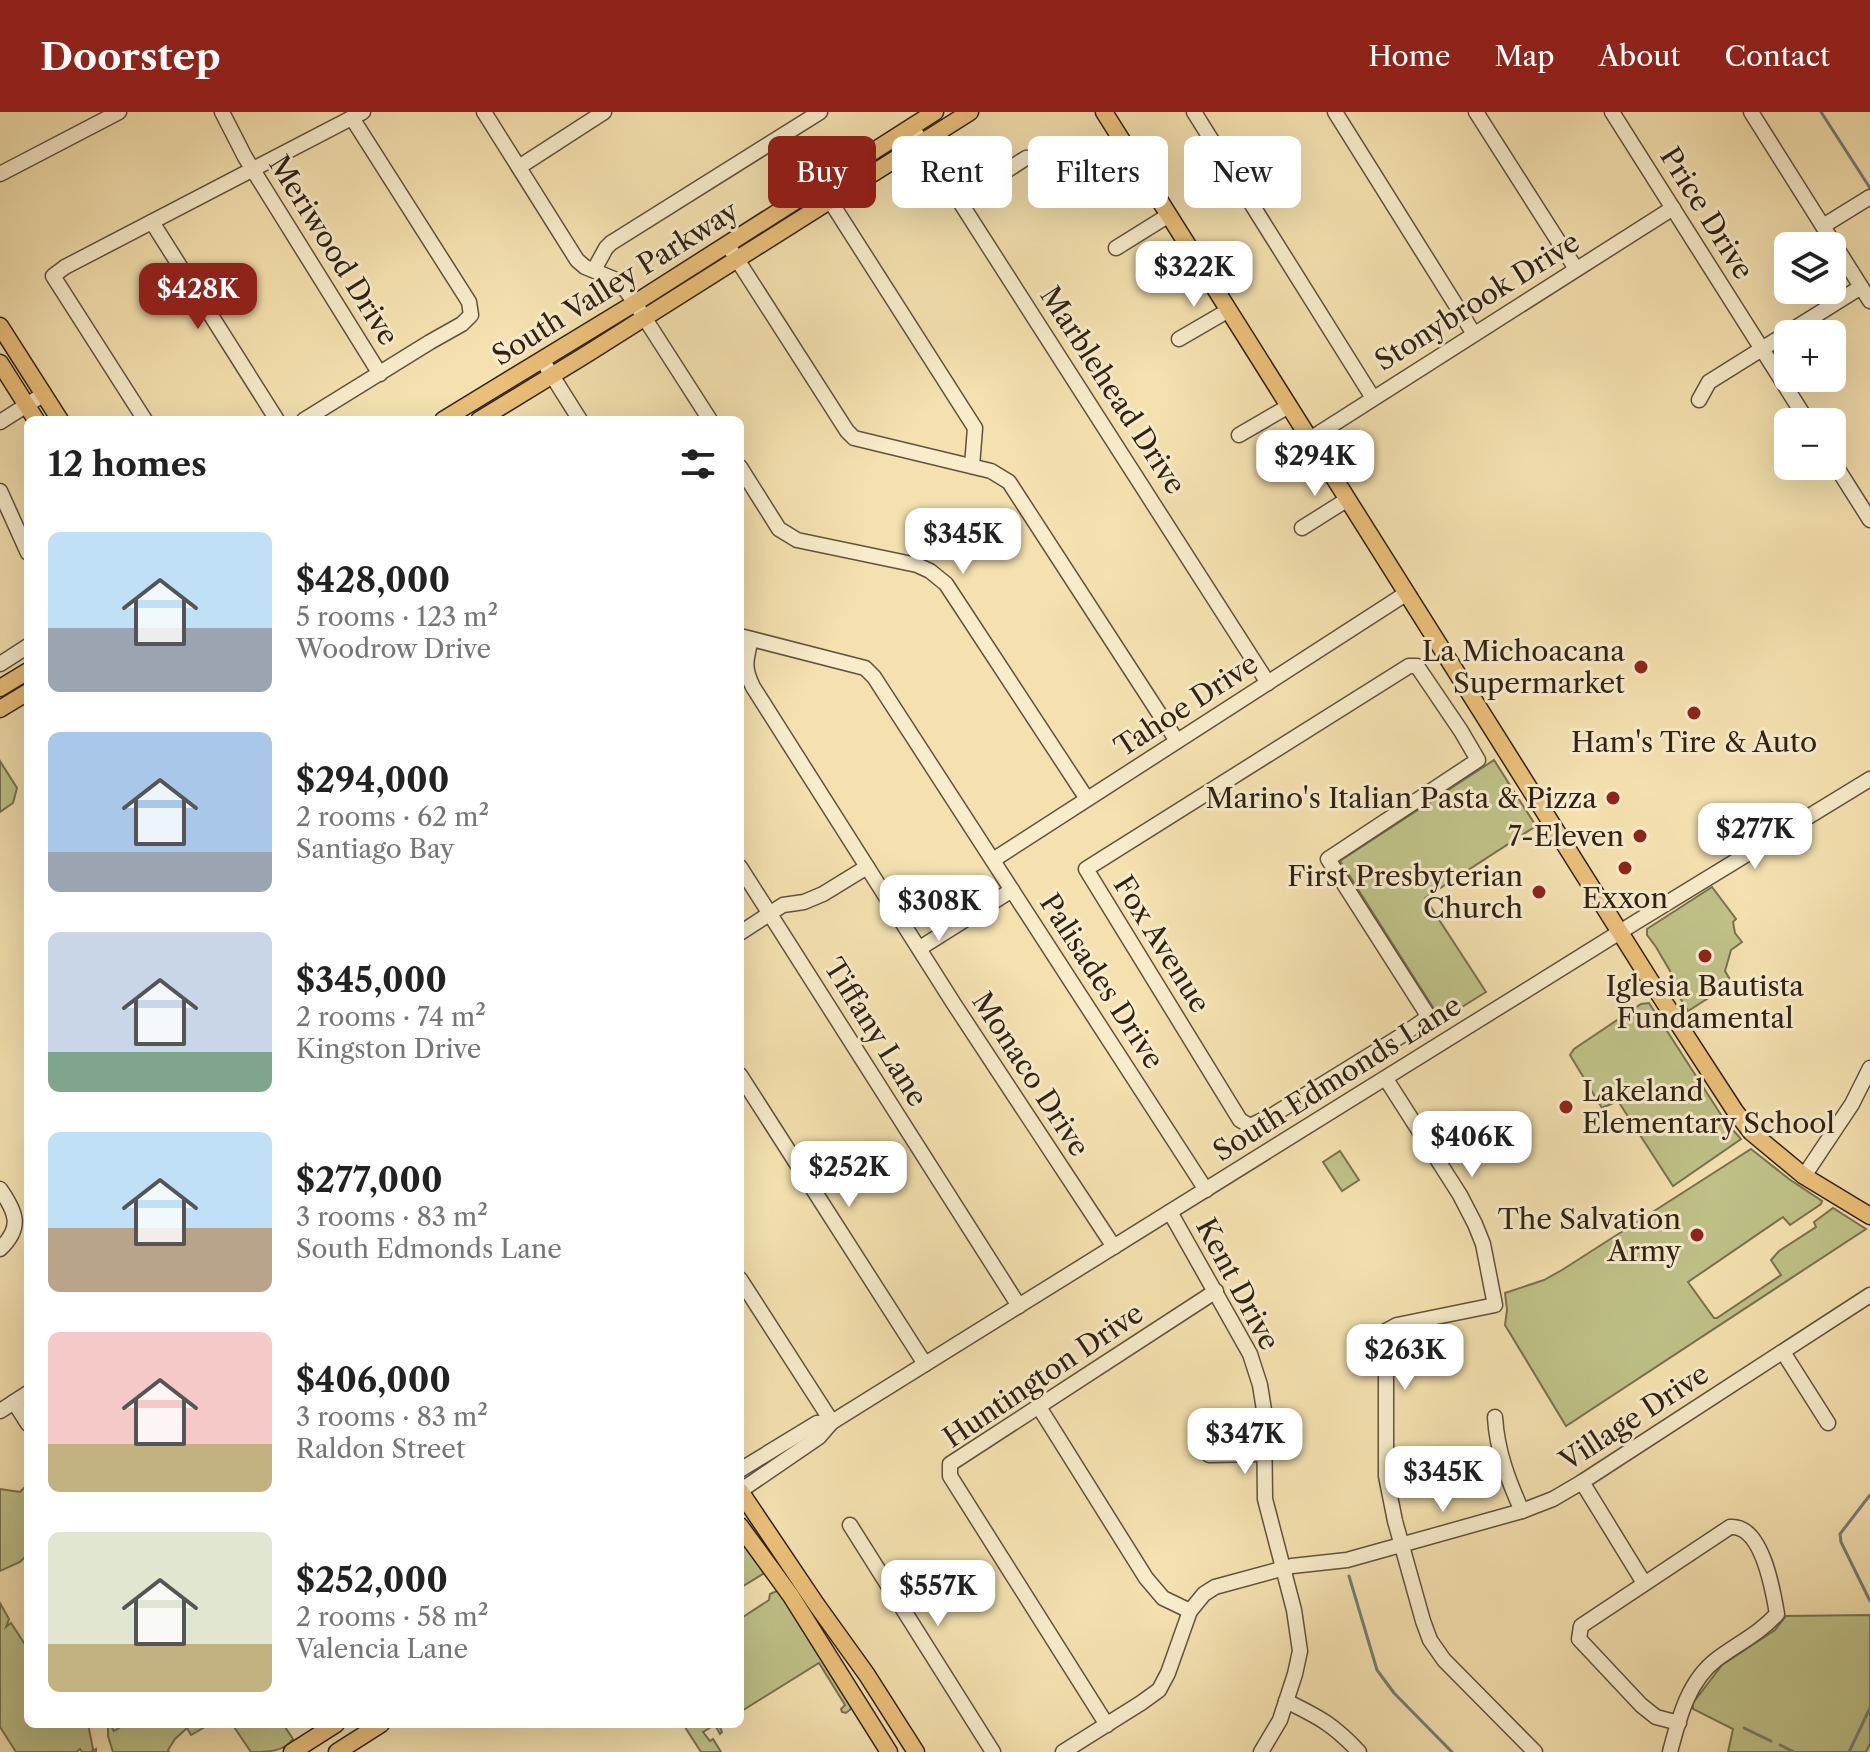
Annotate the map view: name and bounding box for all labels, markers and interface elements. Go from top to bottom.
text: Doorstep [40,33,221,80]
text: Home [1368,39,1450,73]
text: Map [1494,39,1554,73]
text: About [1598,39,1680,73]
text: Contact [1724,39,1830,73]
chip: Buy [768,136,876,208]
chip: Rent [892,136,1012,208]
chip: Filters [1028,136,1168,208]
chip: New [1184,136,1301,208]
street label: Price Drive [1653,141,1761,285]
street label: Meriwood Drive [262,149,406,351]
street label: South Valley Parkway [486,193,745,373]
street label: Stonybrook Drive [1368,224,1586,378]
map controls [1774,232,1846,480]
button: layers [1774,232,1846,304]
pin: $322K [1138,241,1250,309]
text: $322K [1154,251,1234,283]
pin: $428K [142,263,254,331]
text: $428K [157,273,239,305]
street label: Marblehead Drive [1033,280,1193,500]
button: + [1774,320,1846,392]
button: − [1774,408,1846,480]
pin: $294K [1259,430,1371,498]
text: $294K [1274,440,1356,472]
icon: filters [676,442,720,486]
text: 12 homes [48,443,207,485]
pin: $345K [907,508,1019,576]
text: $345K [923,518,1003,550]
text: $428,000 [296,559,450,601]
icon: home [112,564,208,660]
text: 5 rooms · 123 m² [296,601,498,633]
text: Woodrow Drive [296,633,491,665]
place label: La Michoacana Supermarket [1422,634,1625,700]
street label: Tahoe Drive [1108,646,1264,764]
marker: La Michoacana Supermarket [1632,658,1650,676]
marker: Ham's Tire & Auto [1685,704,1703,722]
place label: Ham's Tire & Auto [1571,725,1817,759]
text: $294,000 [296,759,449,801]
icon: home [112,764,208,860]
place label: Marino's Italian Pasta & Pizza [1205,781,1597,815]
marker: Marino's Italian Pasta & Pizza [1604,789,1622,807]
text: 2 rooms · 62 m² [296,801,489,833]
pin: $277K [1699,803,1811,871]
text: $277K [1716,813,1794,845]
place label: 7-Eleven [1508,819,1624,853]
marker: 7-Eleven [1631,827,1649,845]
text: Santiago Bay [296,833,454,865]
place label: First Presbyterian Church [1287,859,1523,925]
marker: Exxon [1616,859,1634,877]
street label: Fox Avenue [1106,869,1218,1019]
pin: $308K [883,875,995,943]
place label: Exxon [1582,881,1668,915]
marker: First Presbyterian Church [1530,883,1548,901]
text: $308K [898,885,980,917]
street label: Palisades Drive [1033,887,1171,1075]
marker: Iglesia Bautista Fundamental [1696,947,1714,965]
street label: Tiffany Lane [817,952,935,1112]
text: $345,000 [296,959,447,1001]
icon: home [112,964,208,1060]
place label: Iglesia Bautista Fundamental [1606,969,1804,1035]
street label: Monaco Drive [965,985,1097,1163]
street label: South Edmonds Lane [1207,988,1467,1168]
text: 2 rooms · 74 m² [296,1001,486,1033]
text: Kingston Drive [296,1033,481,1065]
place label: Lakeland Elementary School [1582,1074,1835,1140]
marker: Lakeland Elementary School [1557,1098,1575,1116]
pin: $406K [1416,1111,1528,1179]
text: $406K [1431,1121,1513,1153]
pin: $252K [793,1141,905,1209]
text: $252K [809,1151,889,1183]
text: $277,000 [296,1159,443,1201]
icon: home [112,1164,208,1260]
text: 3 rooms · 83 m² [296,1201,488,1233]
place label: The Salvation Army [1498,1202,1681,1268]
street label: Kent Drive [1189,1212,1287,1356]
marker: The Salvation Army [1688,1226,1706,1244]
text: South Edmonds Lane [296,1233,562,1265]
street label: Huntington Drive [937,1296,1149,1454]
pin: $263K [1349,1324,1461,1392]
text: $263K [1365,1334,1445,1366]
street label: Village Drive [1552,1356,1715,1478]
text: $406,000 [296,1359,451,1401]
icon: home [112,1364,208,1460]
text: 3 rooms · 83 m² [296,1401,488,1433]
pin: $347K [1189,1408,1301,1476]
text: $347K [1206,1418,1284,1450]
text: Raldon Street [296,1433,465,1465]
pin: $345K [1387,1446,1499,1514]
text: $345K [1403,1456,1483,1488]
text: $252,000 [296,1559,448,1601]
pin: $557K [882,1560,994,1628]
icon: home [112,1564,208,1660]
text: $557K [899,1570,977,1602]
text: 2 rooms · 58 m² [296,1601,488,1633]
text: Valencia Lane [296,1633,468,1665]

